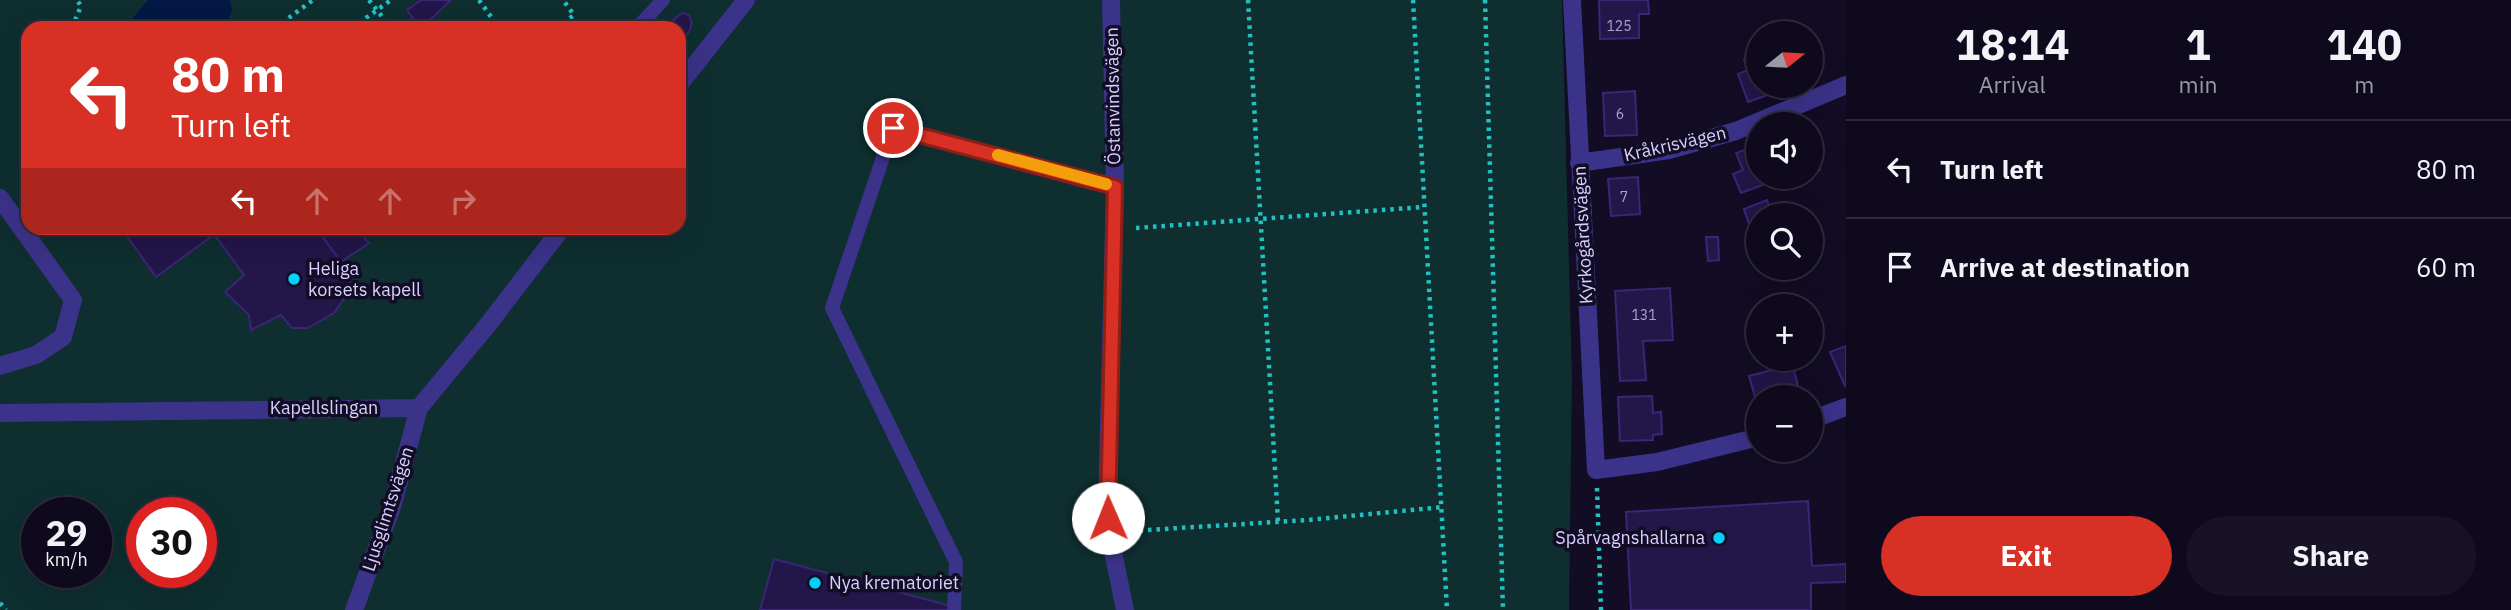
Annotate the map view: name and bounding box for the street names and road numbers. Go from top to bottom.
street label: Östanvindsvägen [1100,27,1125,165]
street label: Kråkrisvägen [1621,121,1728,166]
street label: Kyrkogårdsvägen [1567,165,1598,305]
street label: Kapellslingan [270,396,378,419]
street label: Ljusglimtsvägen [357,444,418,574]

